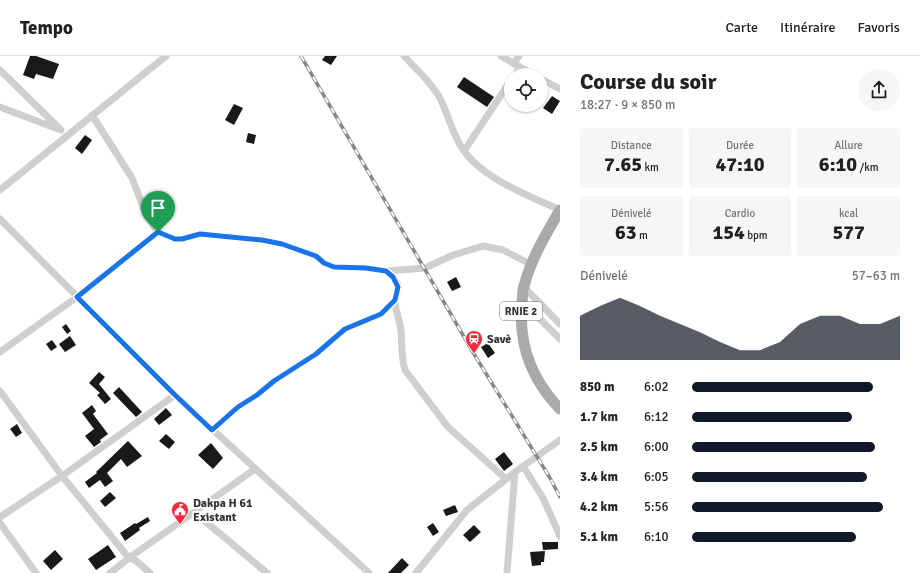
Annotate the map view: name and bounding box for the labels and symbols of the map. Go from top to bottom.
pin [141,191,175,232]
road number: RNIE 2 [500,302,542,320]
station icon: Savè [464,329,484,354]
place label: Savè [487,332,511,347]
place label: Dakpa H 61 Existant [193,496,253,525]
public building icon: Dakpa H 61 Existant [170,500,190,525]

